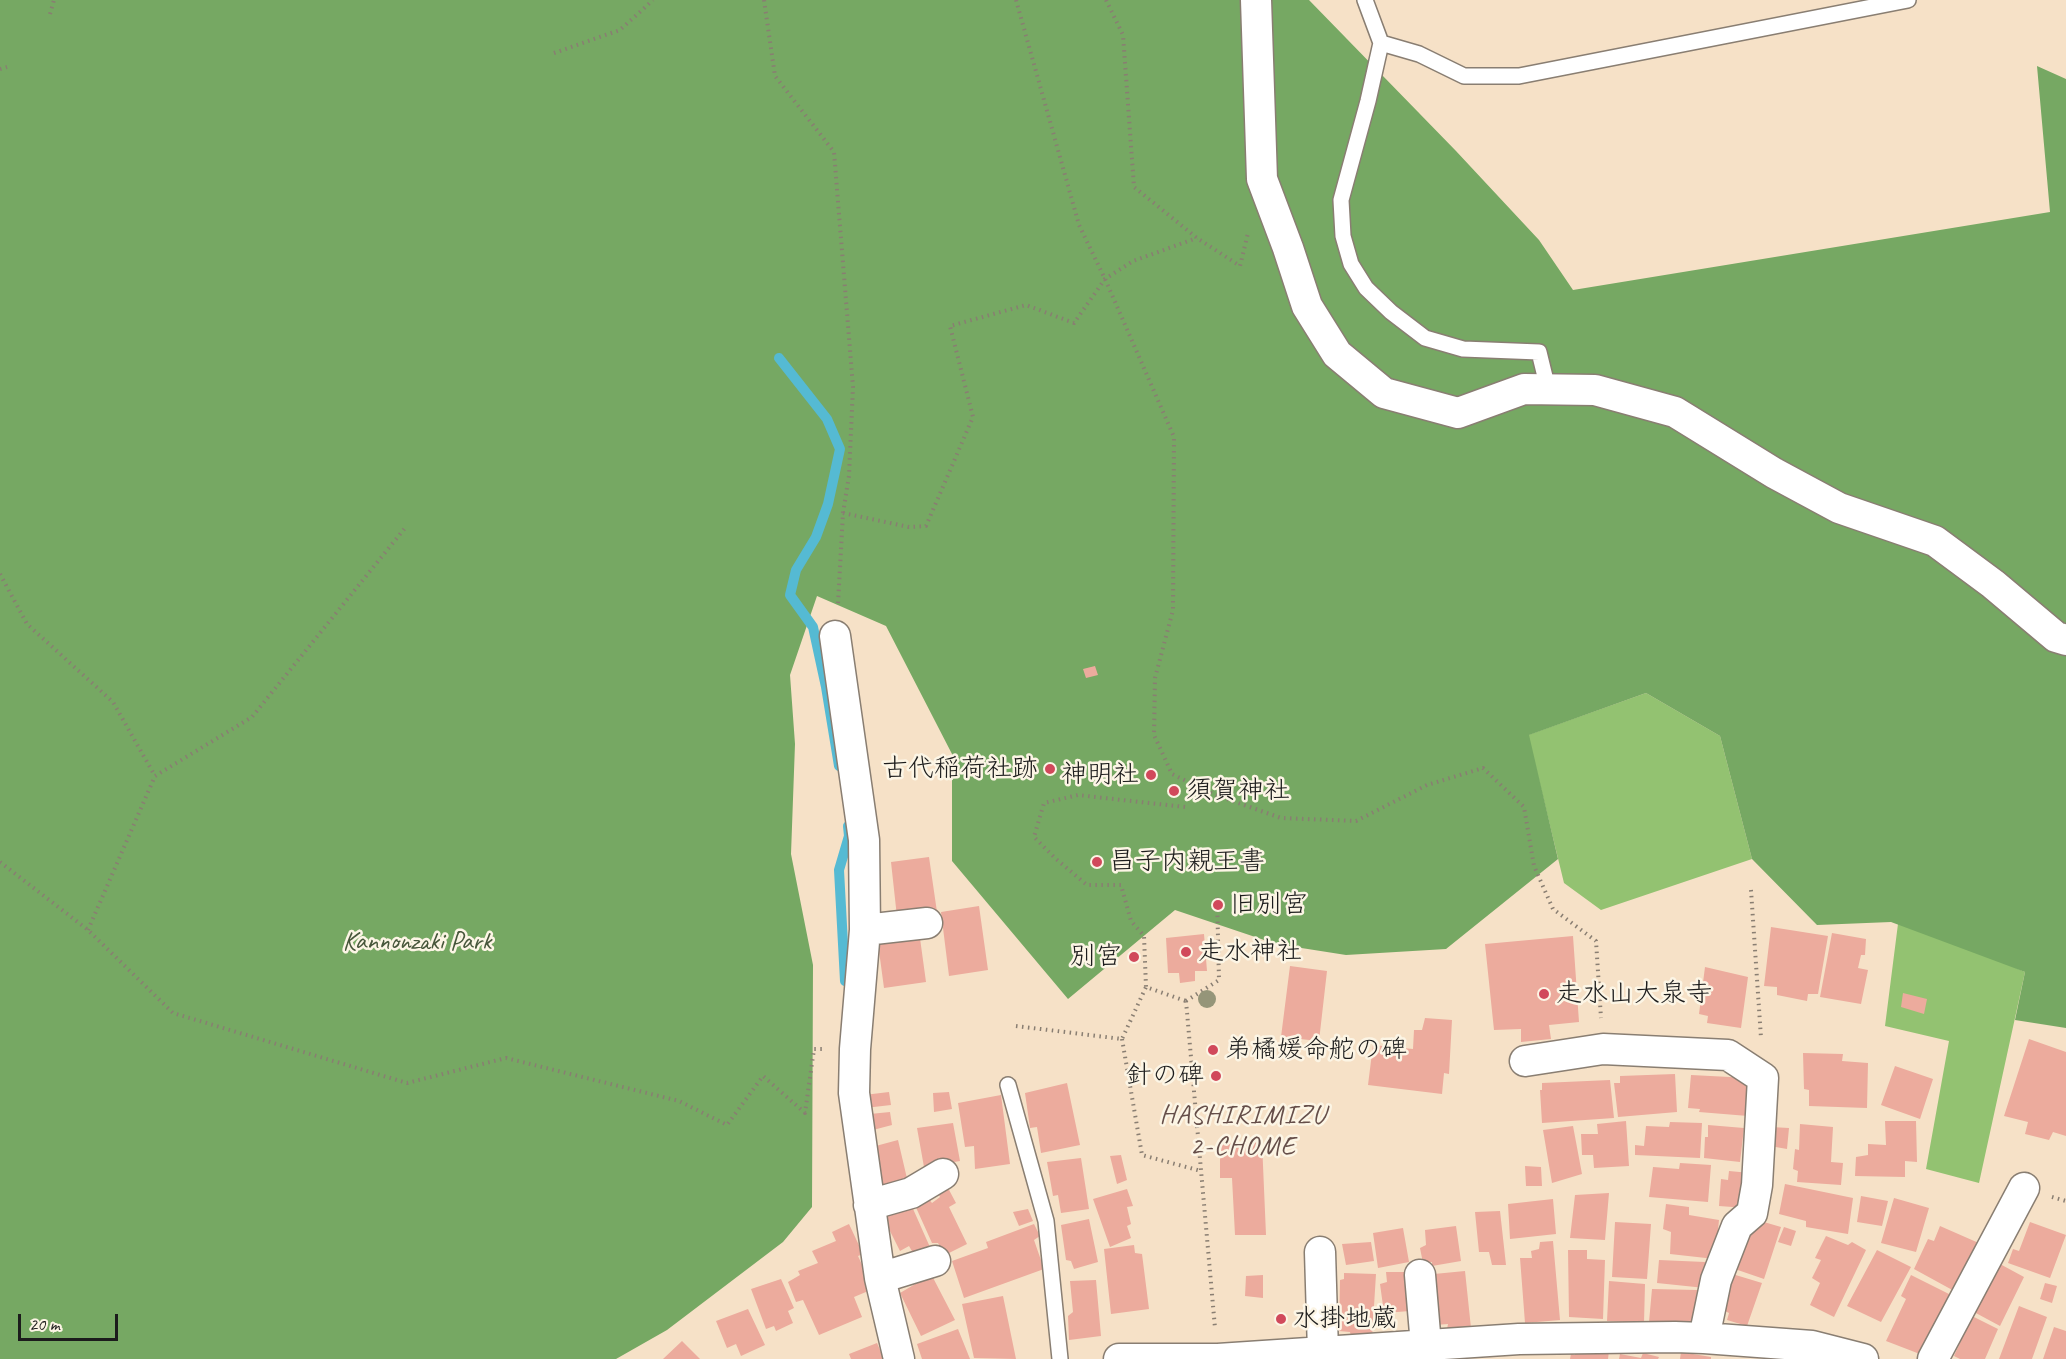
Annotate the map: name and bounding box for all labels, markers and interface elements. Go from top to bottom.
place label: 古代稲荷社跡 [882,753,1038,785]
place label: 神明社 [1061,759,1139,791]
marker: 古代稲荷社跡 [1043,762,1057,776]
marker: 神明社 [1144,768,1158,782]
place label: 須賀神社 [1186,775,1290,807]
marker: 須賀神社 [1167,784,1181,798]
place label: 昌子内親王書 [1109,846,1265,878]
marker: 昌子内親王書 [1090,855,1104,869]
place label: 旧別宮 [1230,889,1308,921]
marker: 旧別宮 [1211,898,1225,912]
park label: Kannonzaki Park [343,926,491,958]
place label: 走水神社 [1198,936,1302,968]
place label: 別宮 [1070,941,1122,973]
marker: 走水神社 [1179,945,1193,959]
marker: 別宮 [1127,950,1141,964]
place label: 走水山大泉寺 [1556,978,1712,1010]
marker: 走水山大泉寺 [1537,987,1551,1001]
place label: 弟橘媛命舵の碑 [1225,1034,1407,1066]
marker: 弟橘媛命舵の碑 [1206,1043,1220,1057]
place label: 針の碑 [1126,1060,1204,1092]
marker: 針の碑 [1209,1069,1223,1083]
district label: HASHIRIMIZU 2-CHOME [1159,1100,1327,1163]
scale bar [21,1302,122,1340]
place label: 水掛地蔵 [1293,1303,1397,1335]
marker: 水掛地蔵 [1274,1312,1288,1326]
text: 20 m [29,1313,60,1335]

